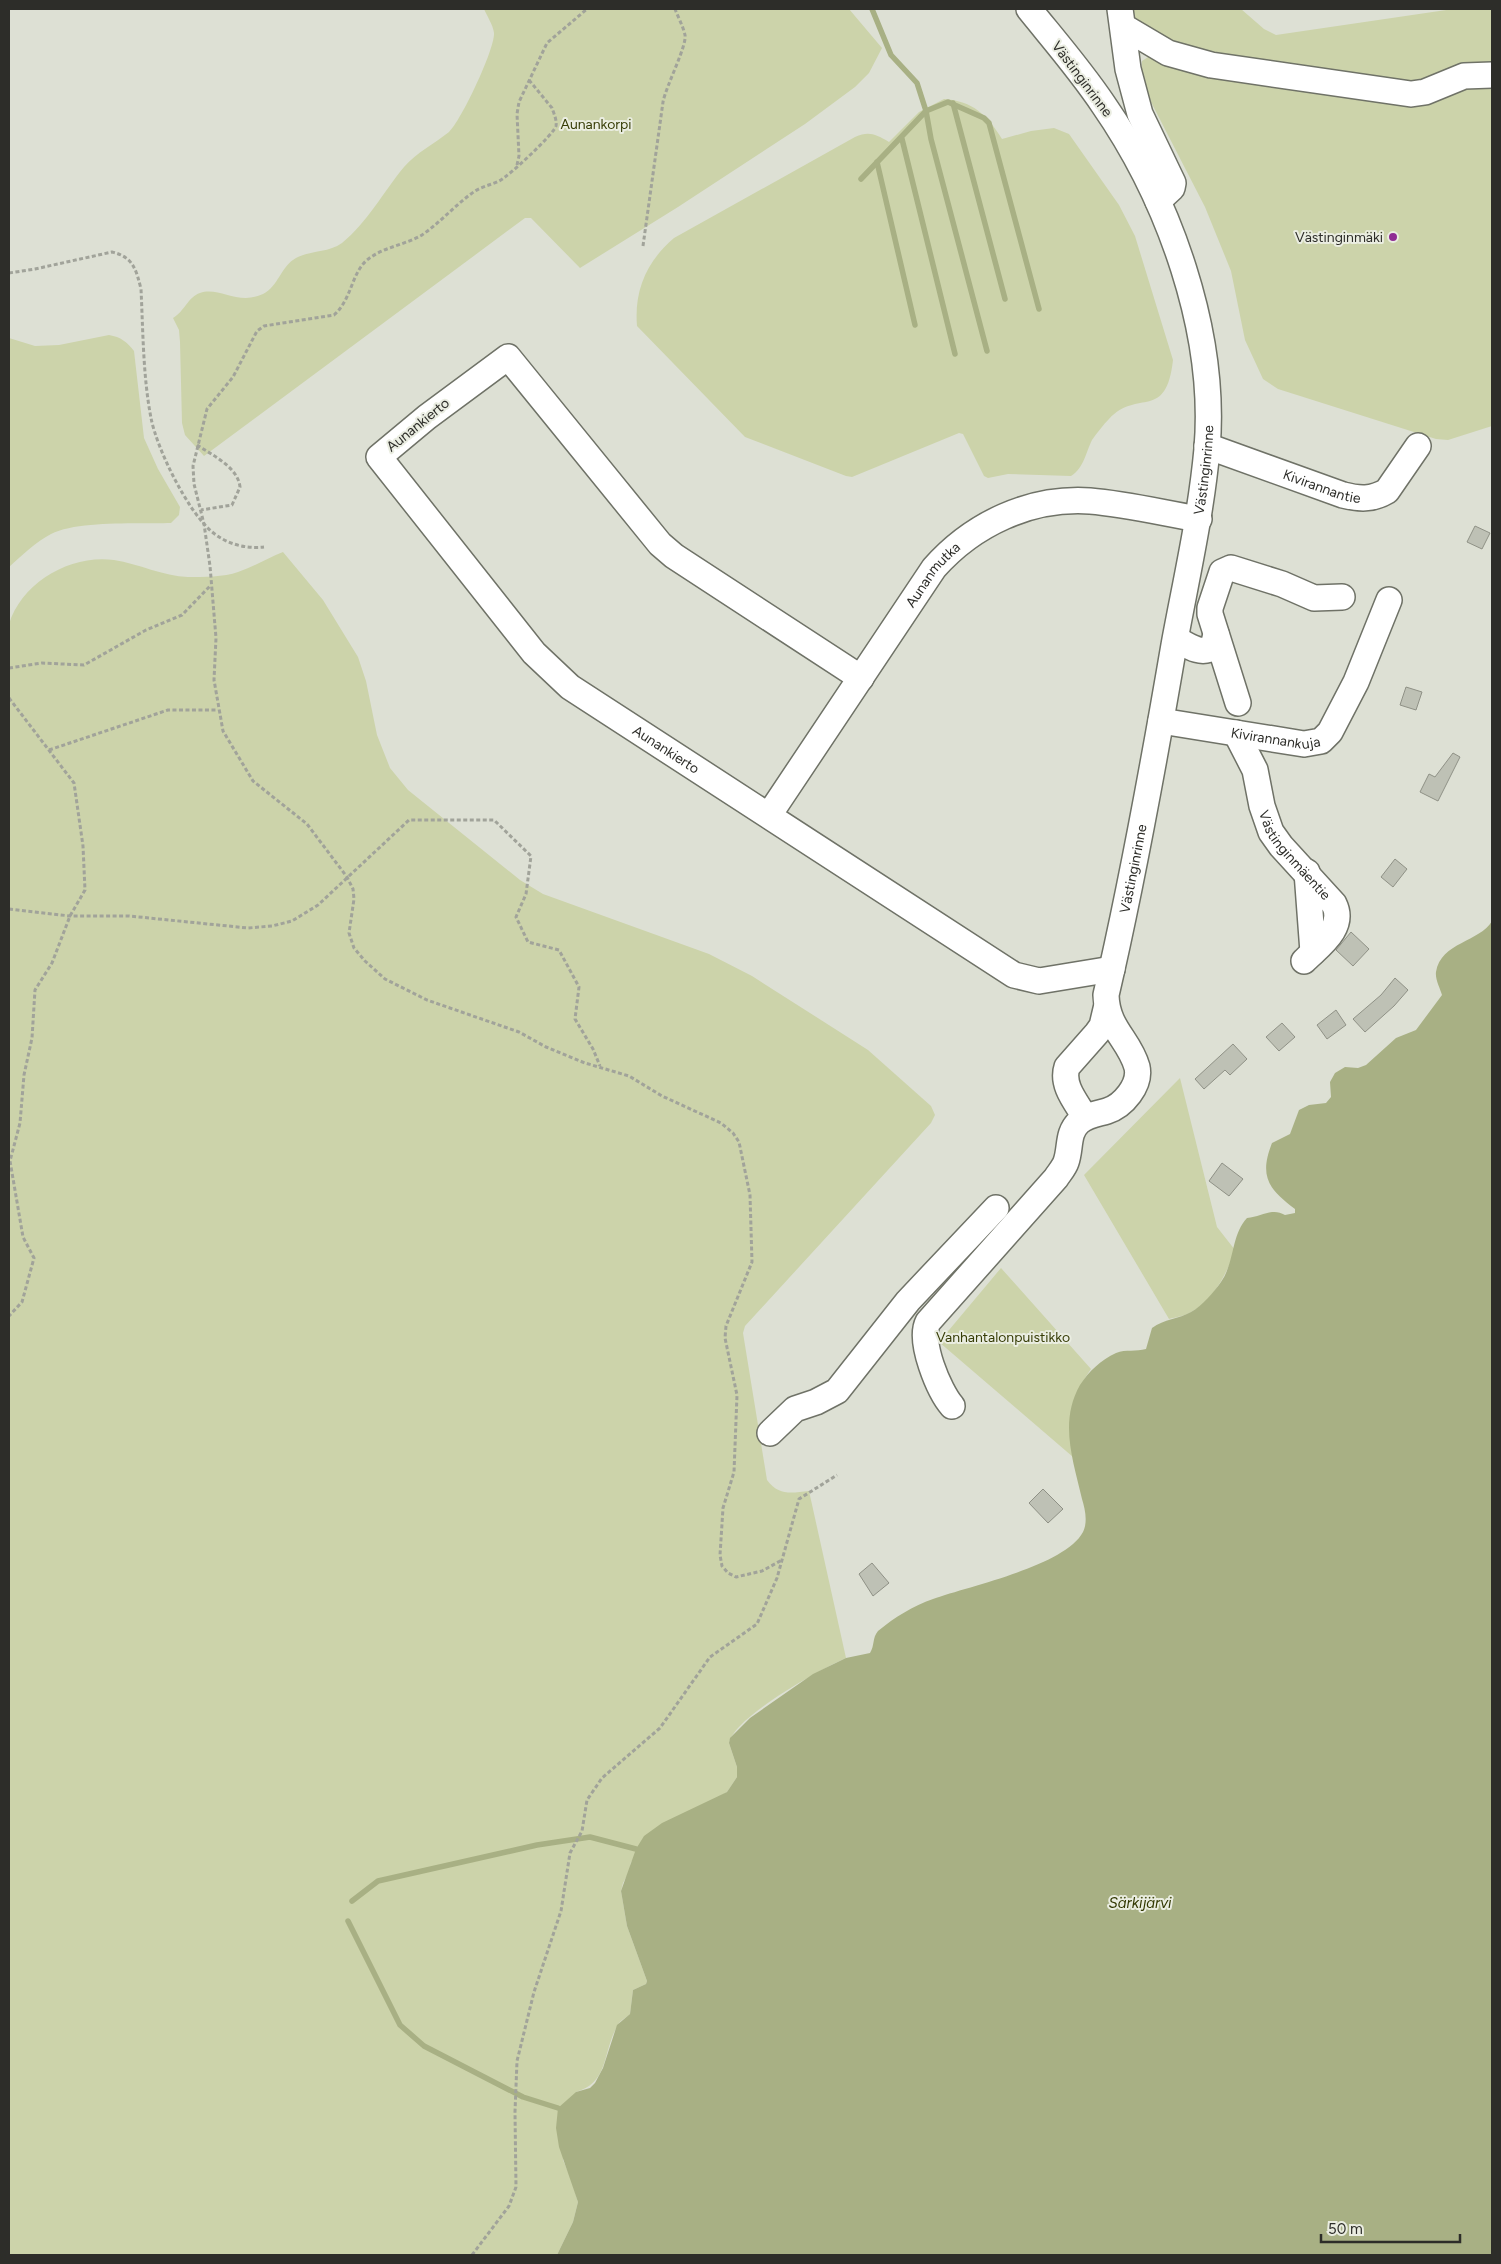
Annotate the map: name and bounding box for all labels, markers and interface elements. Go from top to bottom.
street label: Västinginrinne [1048,38,1116,120]
park label: Aunankorpi [560,116,632,133]
place label: Västinginmäki [1295,229,1383,246]
marker: Västinginmäki [1387,231,1399,243]
street label: Aunankierto [383,395,453,455]
street label: Västinginrinne [1190,424,1217,516]
street label: Kivirannantie [1281,466,1362,507]
street label: Aunanmutka [902,538,964,611]
street label: Aunankierto [630,722,703,777]
street label: Kivirannankuja [1230,724,1322,753]
street label: Västinginmäentie [1256,808,1335,904]
street label: Västinginrinne [1116,822,1150,915]
park label: Vanhantalonpuistikko [936,1329,1070,1346]
water label: Särkijärvi [1109,1894,1172,1912]
scale bar [1321,2212,1460,2244]
text: 50 m [1328,2220,1363,2238]

